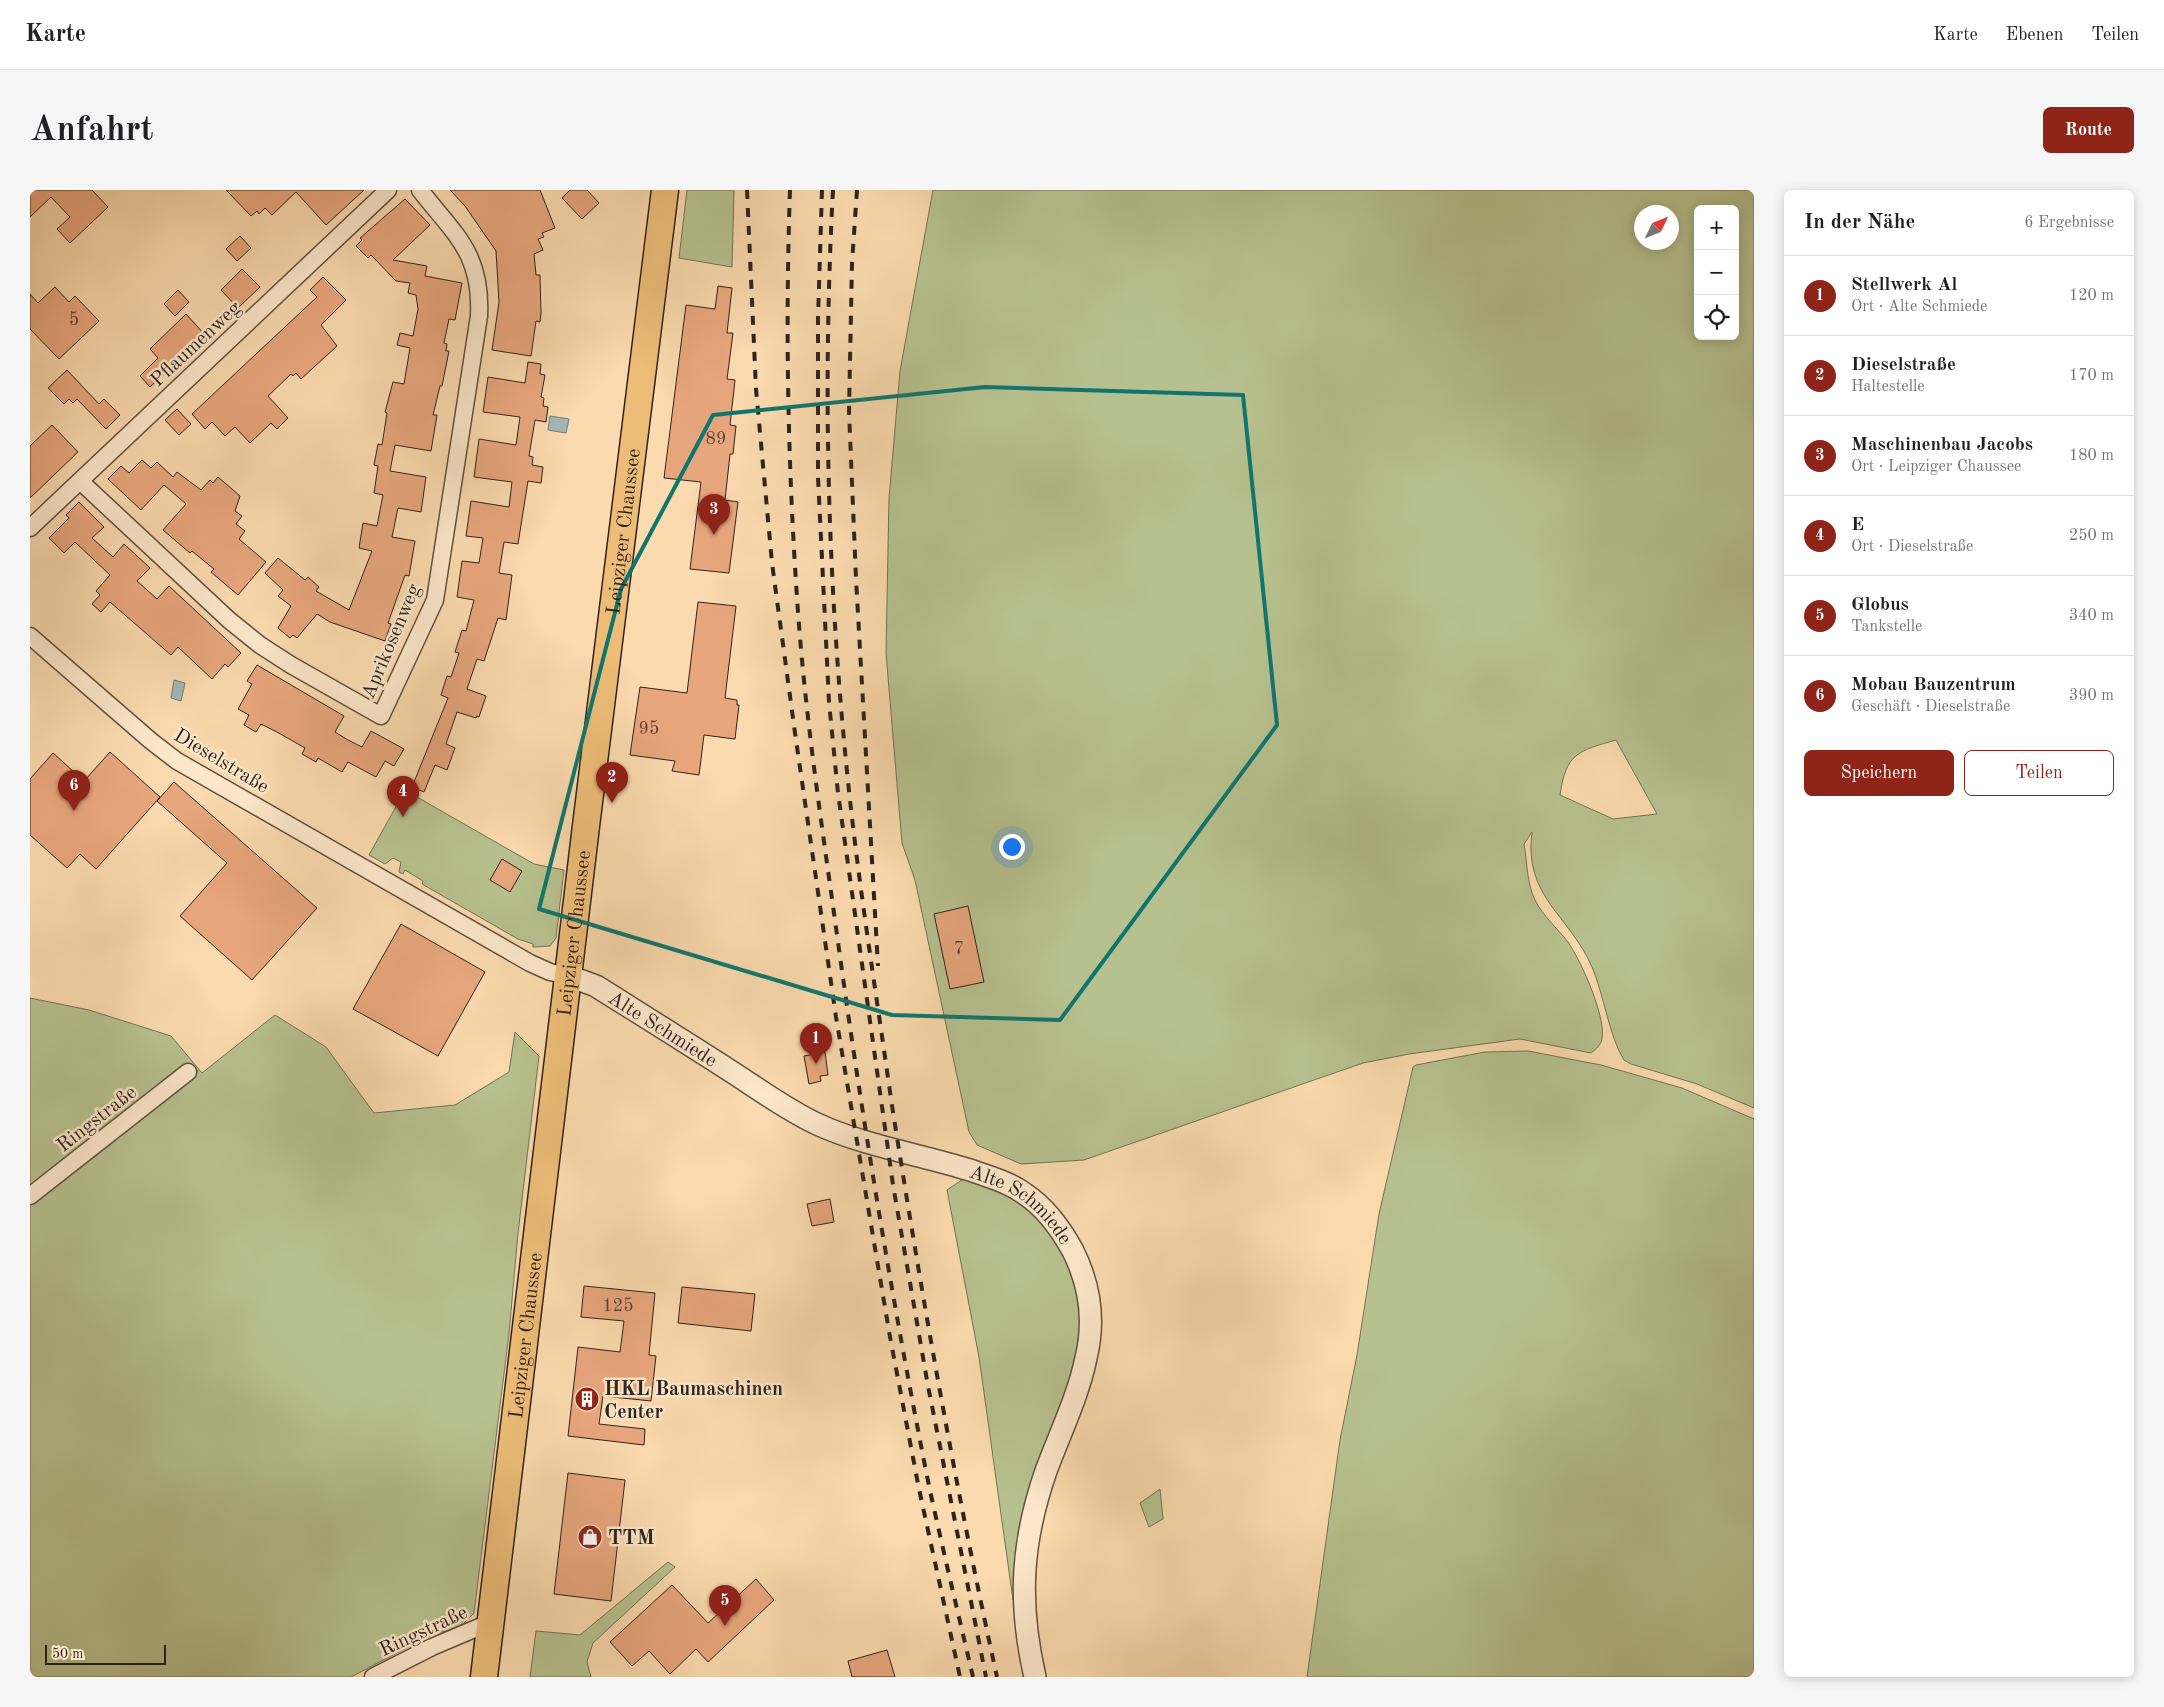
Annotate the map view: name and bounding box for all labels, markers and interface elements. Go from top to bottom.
text: Karte [25,23,86,47]
text: Karte [1933,26,1978,44]
text: Ebenen [2006,26,2063,44]
text: Teilen [2091,26,2139,44]
button: Route [2043,107,2134,153]
text: Anfahrt [30,113,153,148]
north arrow [1634,205,1679,250]
map controls [1694,205,1739,340]
button: + [1694,205,1739,250]
text: In der Nähe [1804,212,1915,233]
text: 6 Ergebnisse [2024,215,2114,231]
button: − [1694,250,1739,295]
text: Stellwerk Al [1851,276,1957,295]
text: 1 [1815,288,1825,304]
text: 120 m [2069,288,2114,304]
button: locate [1694,295,1739,340]
street label: Pflaumenweg [147,298,245,391]
text: Ort · Alte Schmiede [1851,299,1987,315]
house number: 5 [69,311,79,329]
text: Dieselstraße [1851,356,1956,375]
text: 2 [1815,368,1825,384]
text: 170 m [2069,368,2114,384]
text: Haltestelle [1851,379,1925,395]
house number: 89 [706,430,726,448]
text: Maschinenbau Jacobs [1851,436,2033,455]
street label: Leipziger Chaussee [604,447,645,616]
text: 3 [1815,448,1825,464]
text: 180 m [2069,448,2114,464]
text: Ort · Leipziger Chaussee [1851,459,2021,475]
pin: 3 [698,494,730,535]
text: E [1851,516,1864,535]
text: 4 [1815,528,1825,544]
text: 250 m [2069,528,2114,544]
text: Ort · Dieselstraße [1851,539,1973,555]
street label: Aprikosenweg [359,581,425,702]
text: Globus [1851,596,1909,615]
text: 5 [1815,608,1825,624]
text: 340 m [2069,608,2114,624]
text: Tankstelle [1851,619,1922,635]
text: Mobau Bauzentrum [1851,676,2016,695]
text: 6 [1815,688,1825,704]
text: 390 m [2069,688,2114,704]
text: Geschäft · Dieselstraße [1851,699,2010,715]
house number: 95 [639,720,659,738]
street label: Dieselstraße [170,726,272,798]
button: Speichern [1804,750,1954,796]
button: Teilen [1964,750,2114,796]
pin: 2 [596,762,628,803]
pin: 6 [58,770,90,811]
pin: 4 [387,776,419,817]
your location [999,834,1025,860]
street label: Leipziger Chaussee [555,849,595,1018]
house number: 7 [954,940,964,958]
street label: Alte Schmiede [604,988,720,1072]
pin: 1 [800,1023,832,1064]
street label: Ringstraße [54,1083,141,1157]
street label: Alte Schmiede [966,1163,1075,1248]
street label: Leipziger Chaussee [507,1252,547,1420]
house number: 125 [602,1297,634,1315]
place label: HKL Baumaschinen Center [604,1380,783,1423]
building icon: HKL Baumaschinen Center [574,1386,600,1412]
shop icon: TTM [577,1524,603,1550]
place label: TTM [608,1529,655,1549]
pin: 5 [709,1585,741,1626]
street label: Ringstraße [377,1603,471,1661]
scale bar [45,1642,166,1665]
text: 50 m [52,1647,83,1661]

